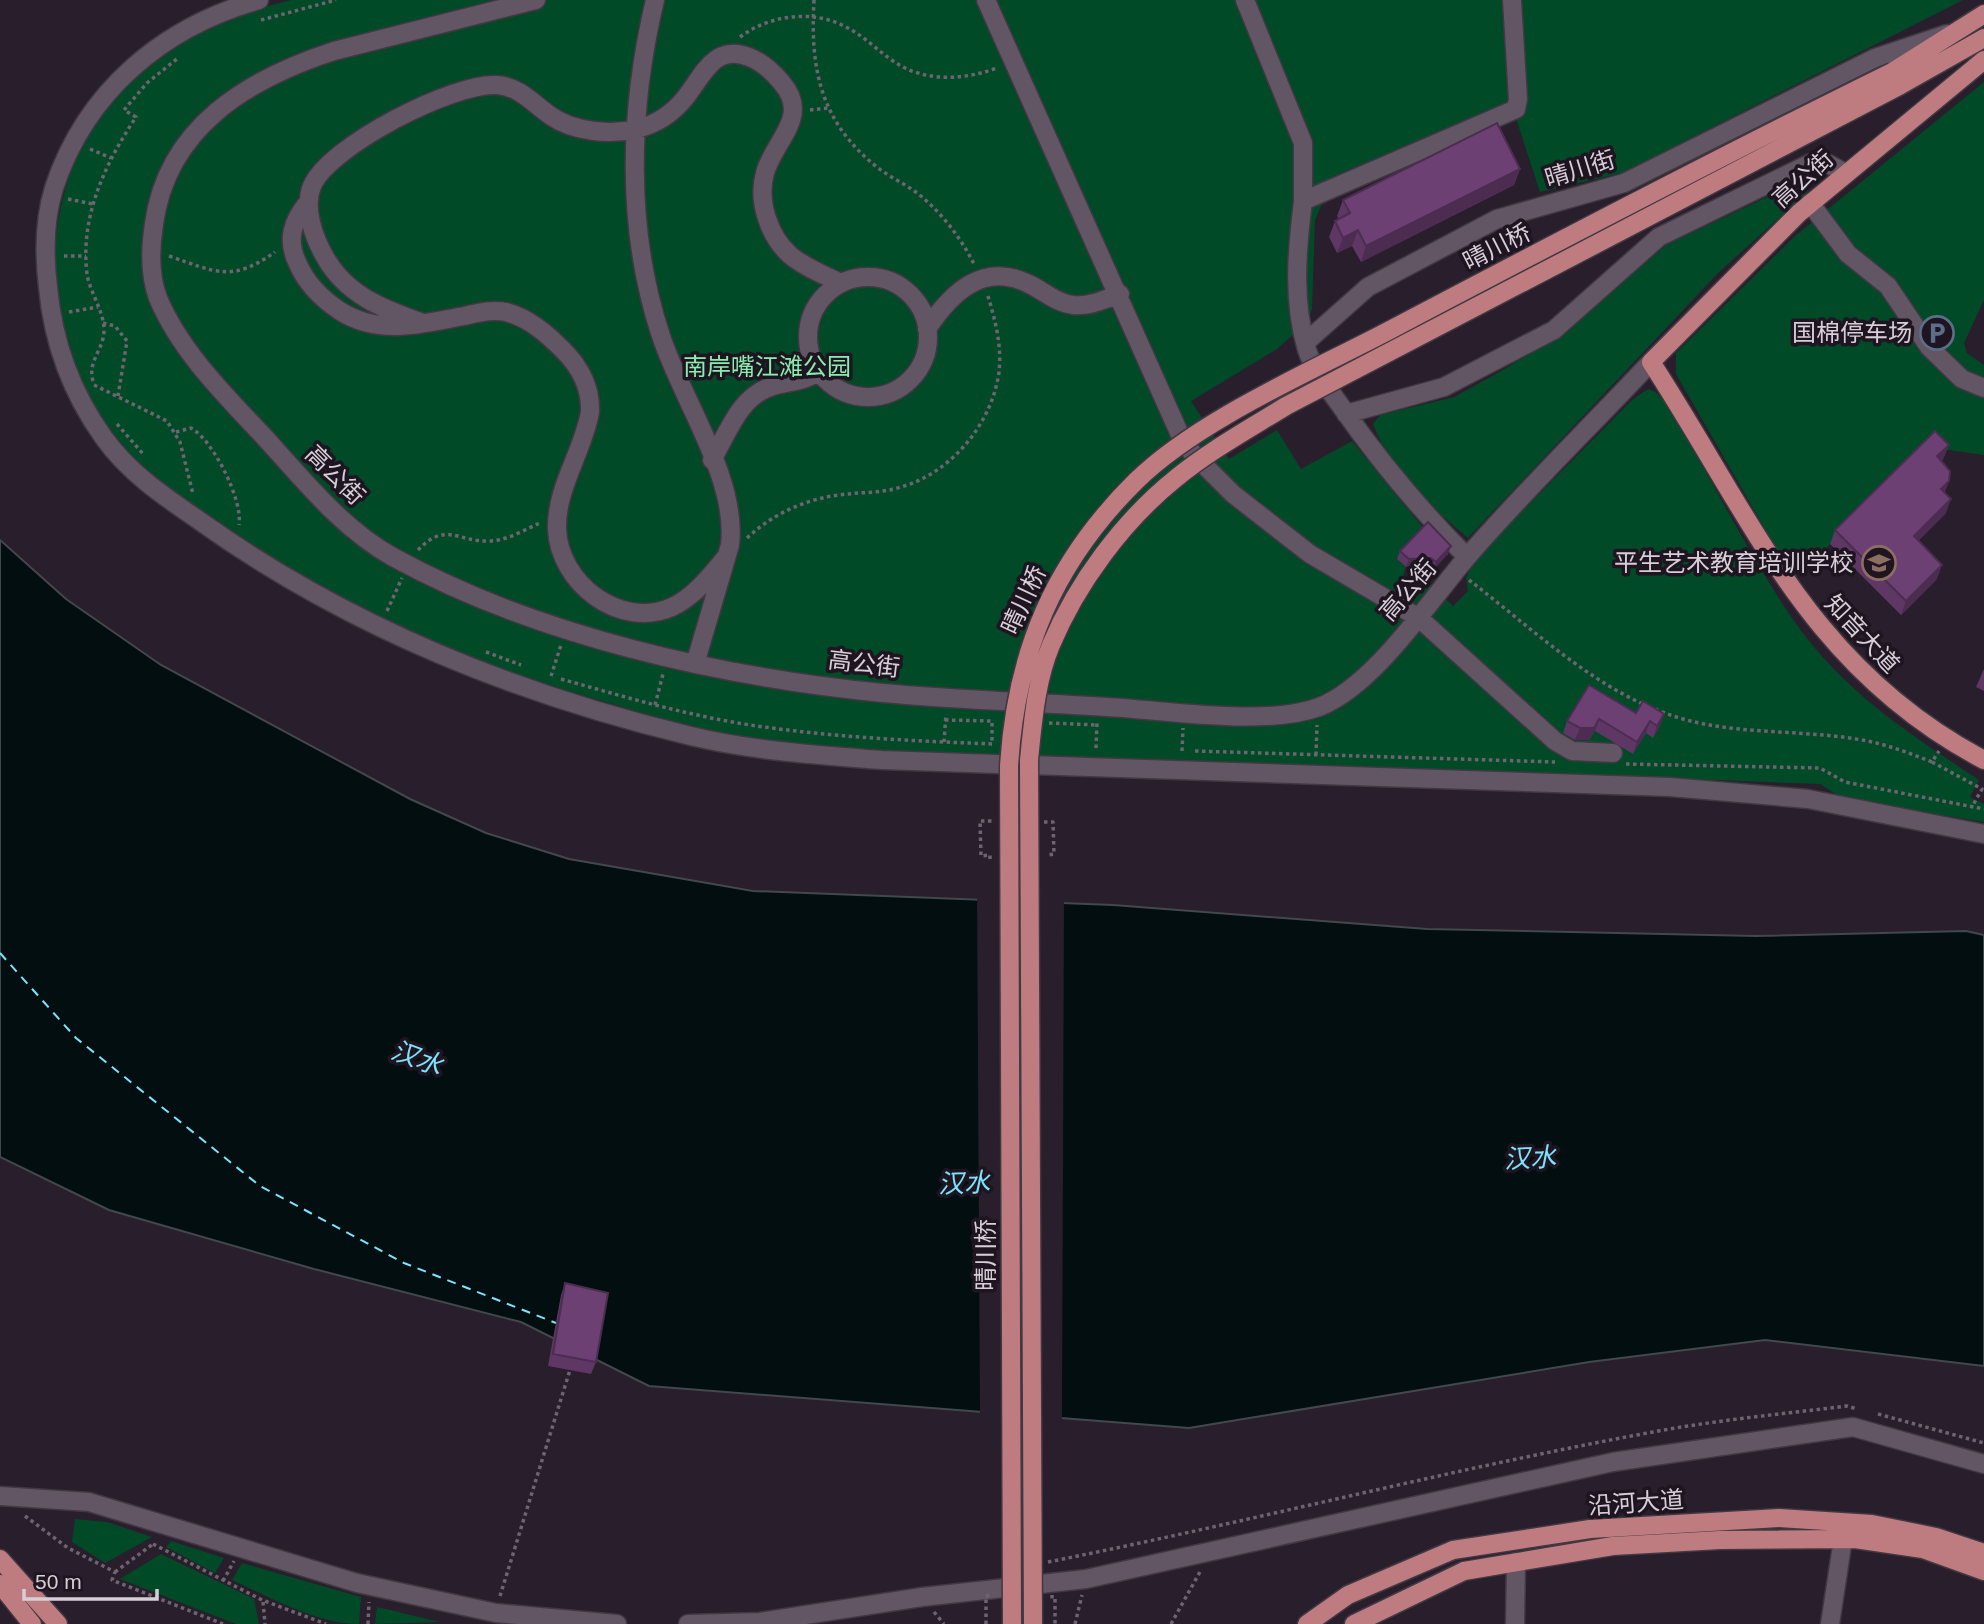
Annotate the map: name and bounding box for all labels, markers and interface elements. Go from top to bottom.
street label: 晴川街 [1541,145,1618,192]
street label: 高公街 [1767,145,1838,213]
street label: 晴川桥 [1459,218,1535,275]
parking icon: 国棉停车场 [1918,314,1956,352]
place label: 国棉停车场 [1792,319,1912,346]
park label: 南岸嘴江滩公园 [683,353,851,380]
street label: 高公街 [300,440,370,510]
school or university icon: 平生艺术教育培训学校 [1860,544,1898,582]
place label: 平生艺术教育培训学校 [1614,549,1854,576]
street label: 高公街 [1374,554,1441,626]
street label: 晴川桥 [996,561,1051,638]
street label: 知音大道 [1820,589,1905,678]
street label: 高公街 [827,646,901,681]
water label: 汉水 [387,1035,447,1081]
water label: 汉水 [1503,1142,1558,1174]
water label: 汉水 [937,1167,991,1199]
street label: 晴川桥 [972,1219,999,1291]
street label: 沿河大道 [1587,1486,1685,1519]
scale bar [24,1558,158,1602]
text: 50 m [35,1570,82,1593]

